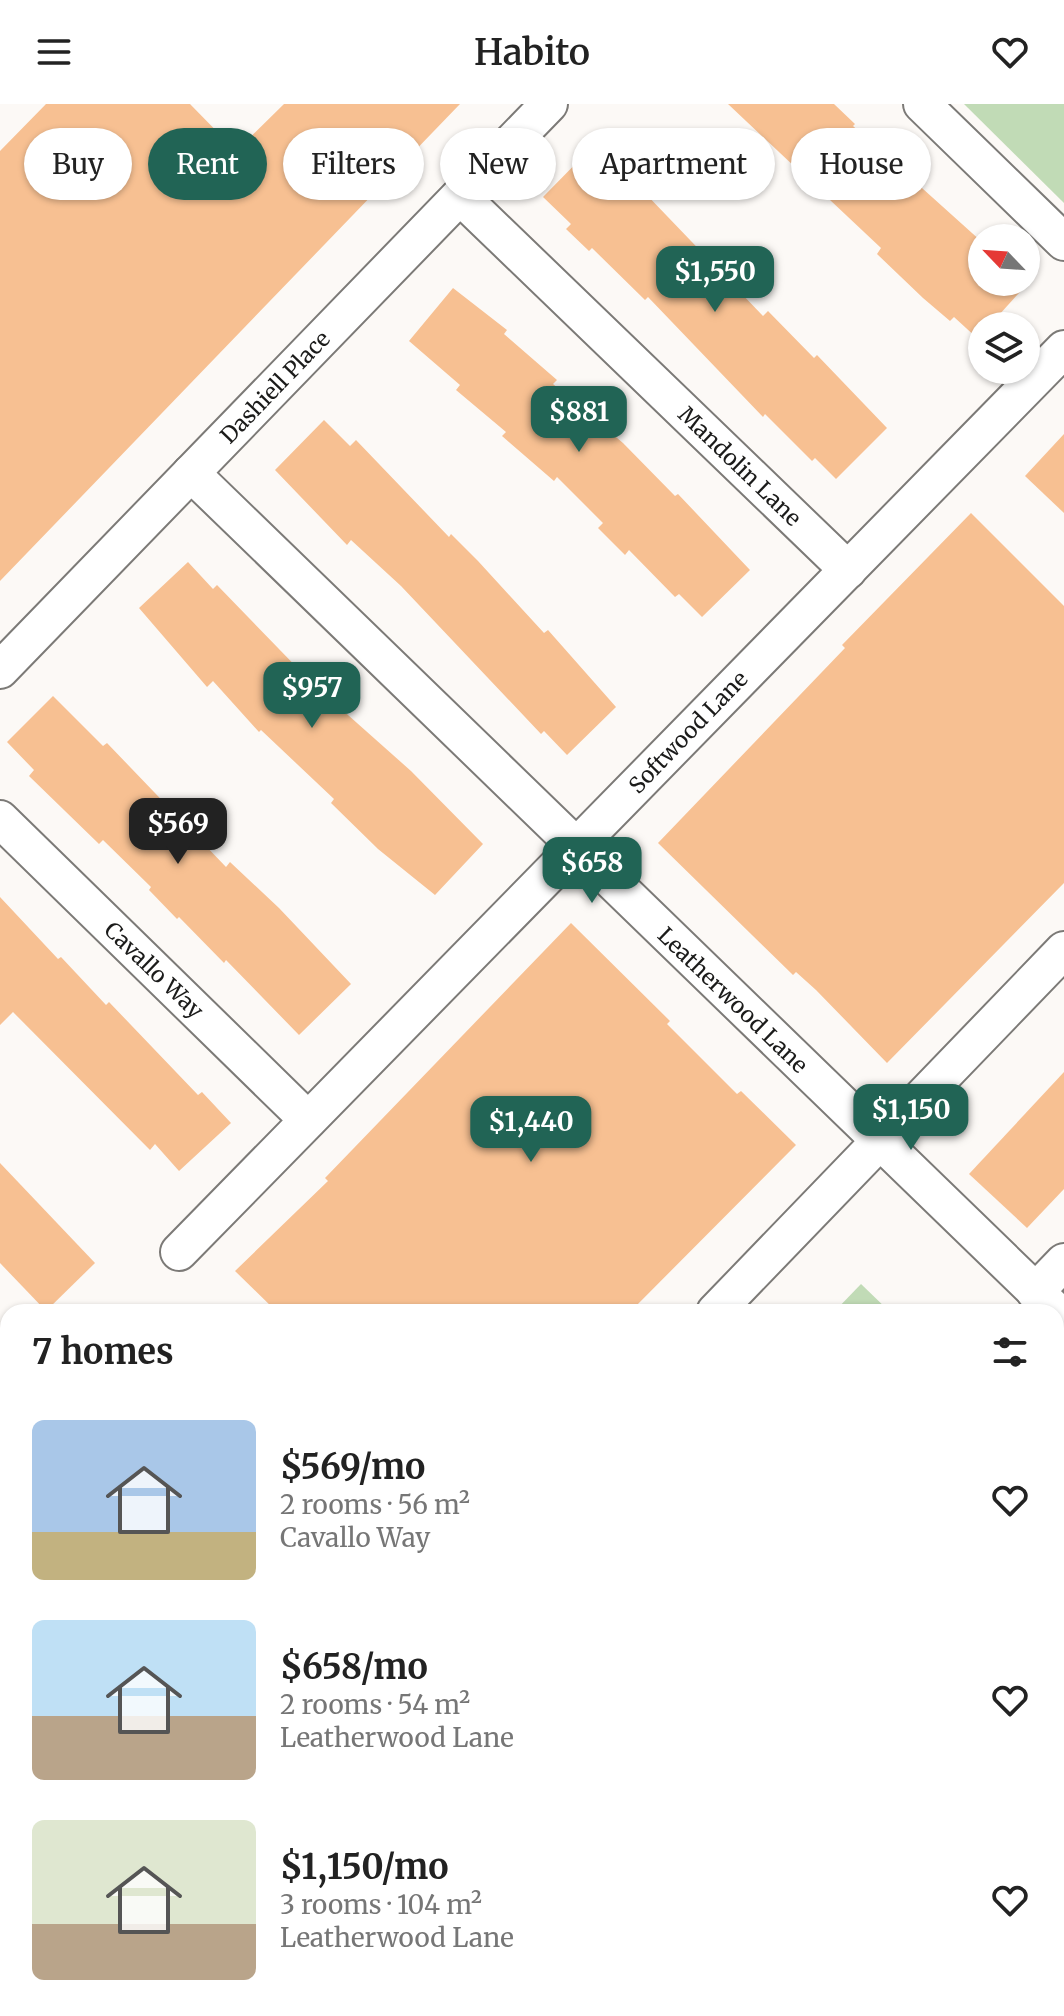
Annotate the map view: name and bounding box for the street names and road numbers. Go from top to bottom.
street label: Dashiell Place [214,325,336,449]
street label: Mandolin Lane [673,400,807,532]
street label: Softwood Lane [623,665,753,799]
street label: Cavallo Way [99,916,210,1024]
street label: Leatherwood Lane [652,921,814,1079]

